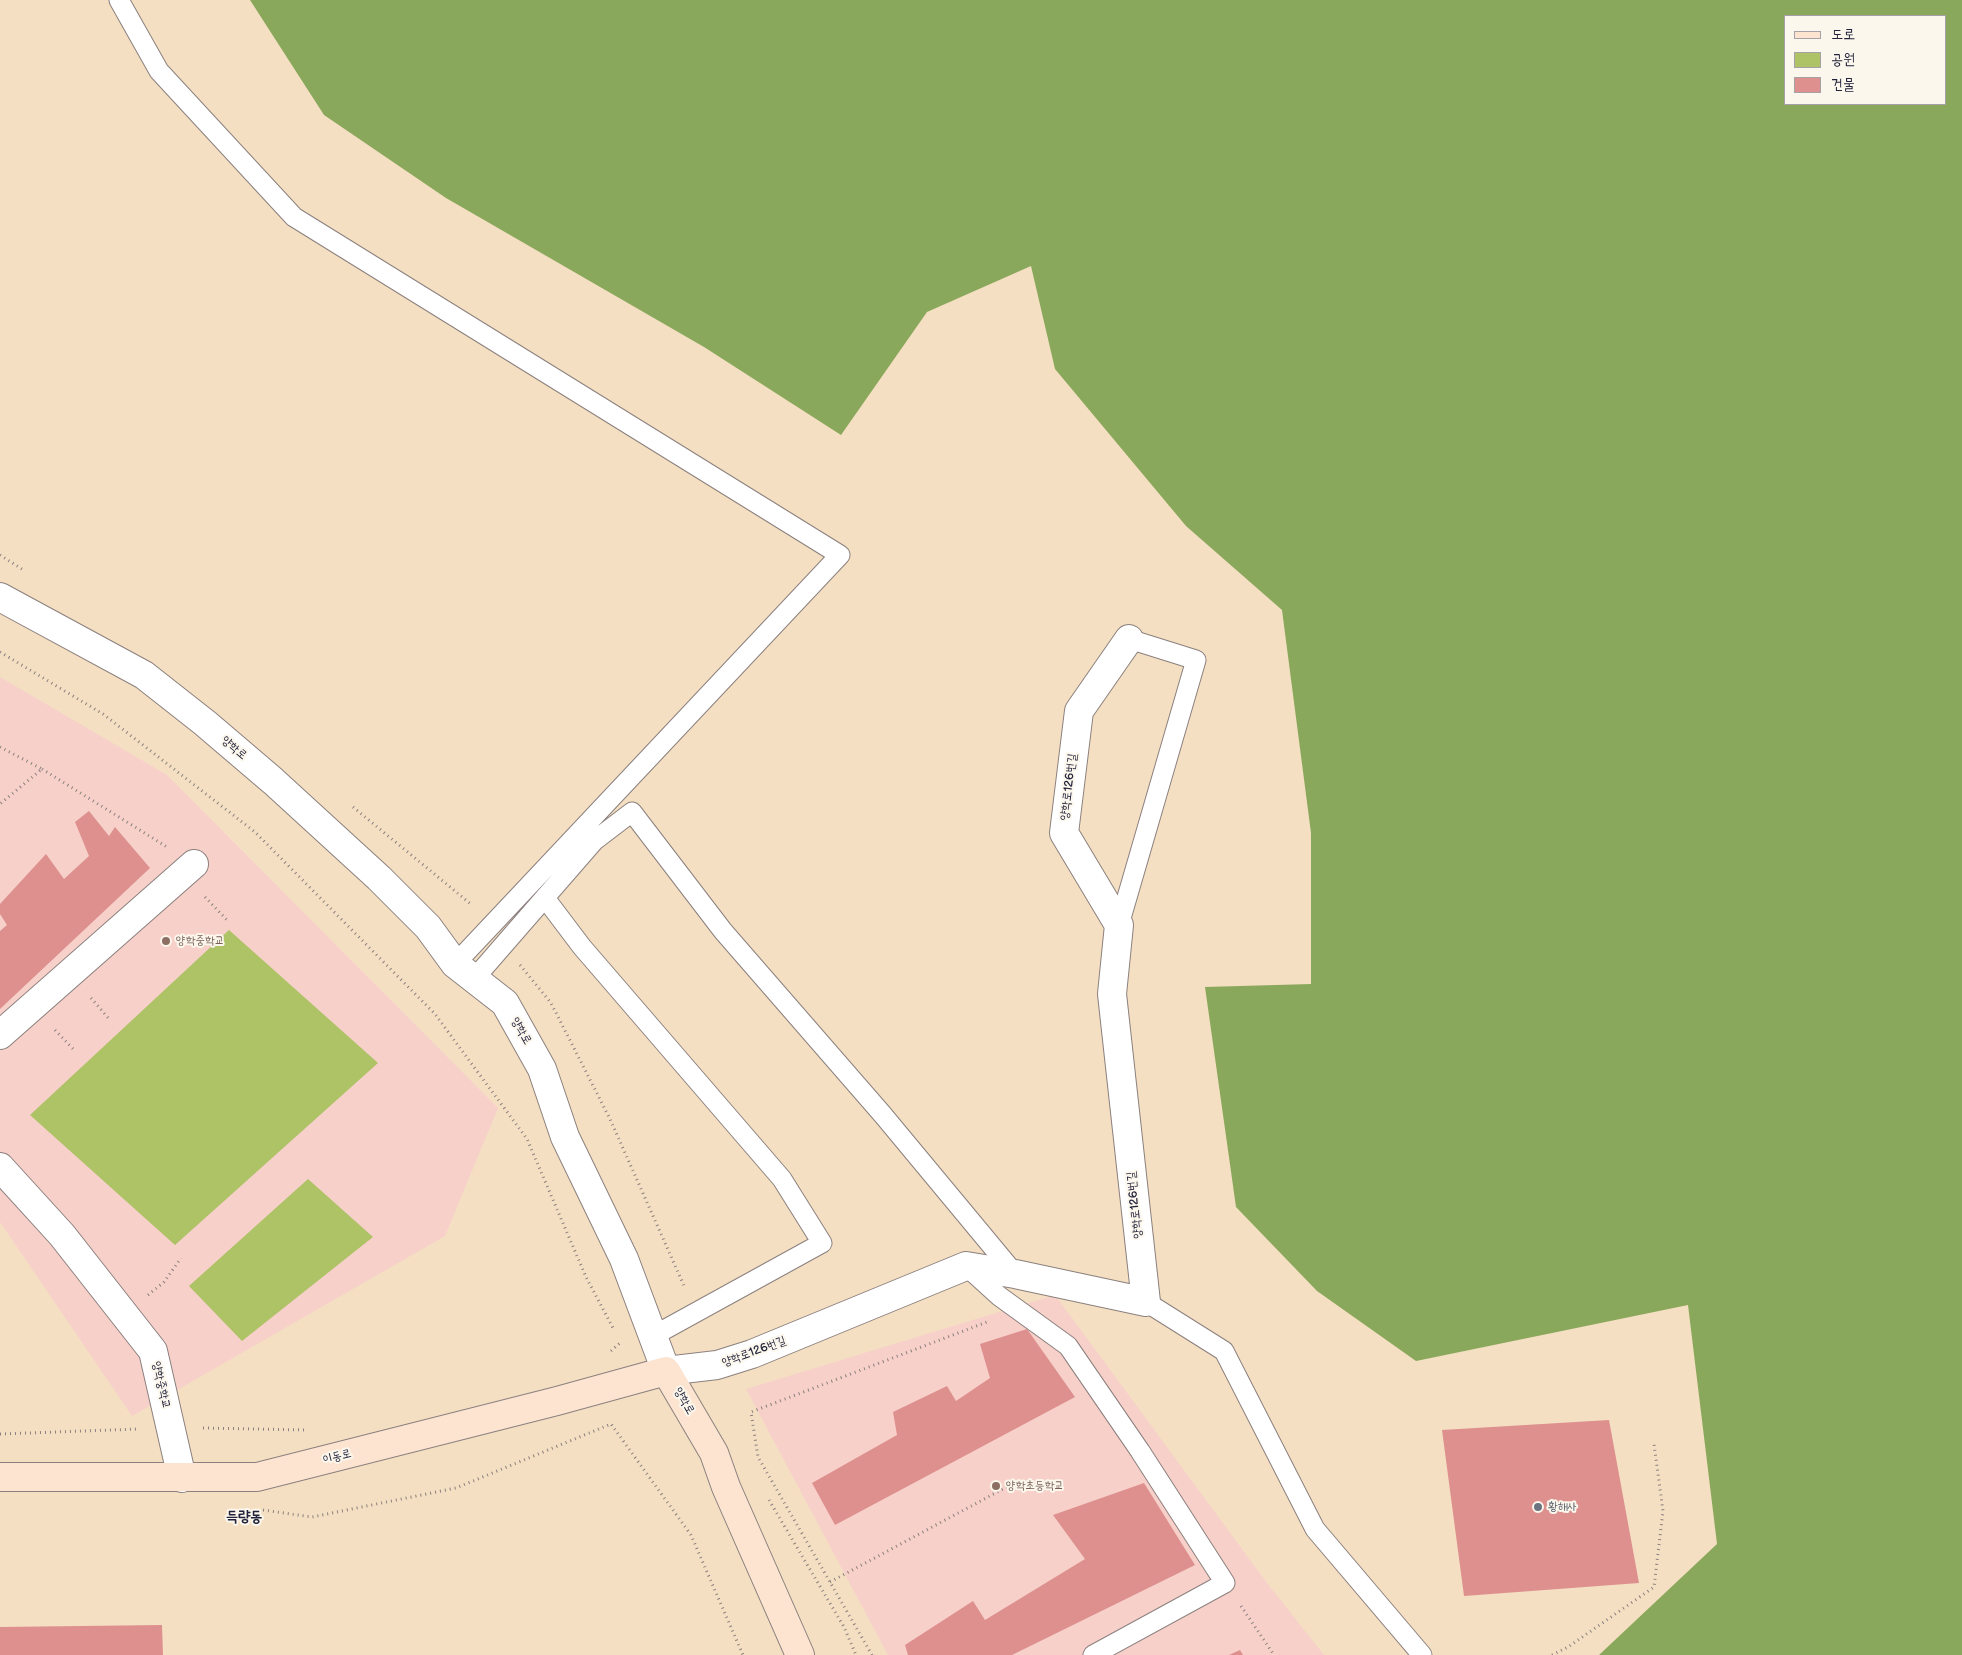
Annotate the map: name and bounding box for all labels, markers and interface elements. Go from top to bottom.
legend [1784,15,1947,105]
text: 도로 [1831,25,1855,44]
text: 공원 [1831,50,1855,69]
text: 건물 [1831,75,1855,94]
street label: 양학로 [218,733,250,763]
street label: 양학로126번길 [1058,753,1080,821]
place label: 양학중학교 [176,934,224,948]
marker: 양학중학교 [160,935,172,947]
street label: 양학로 [508,1015,534,1047]
street label: 양학로126번길 [1124,1171,1146,1239]
street label: 양학로126번길 [720,1334,788,1370]
street label: 양학중학교 [149,1360,173,1410]
street label: 양학로 [671,1385,697,1417]
street label: 이동로 [321,1447,353,1467]
place label: 양학초등학교 [1006,1479,1064,1493]
marker: 양학초등학교 [990,1480,1002,1492]
place label: 황해사 [1548,1500,1577,1514]
marker: 황해사 [1532,1501,1544,1513]
district label: 득량동 [226,1508,262,1526]

